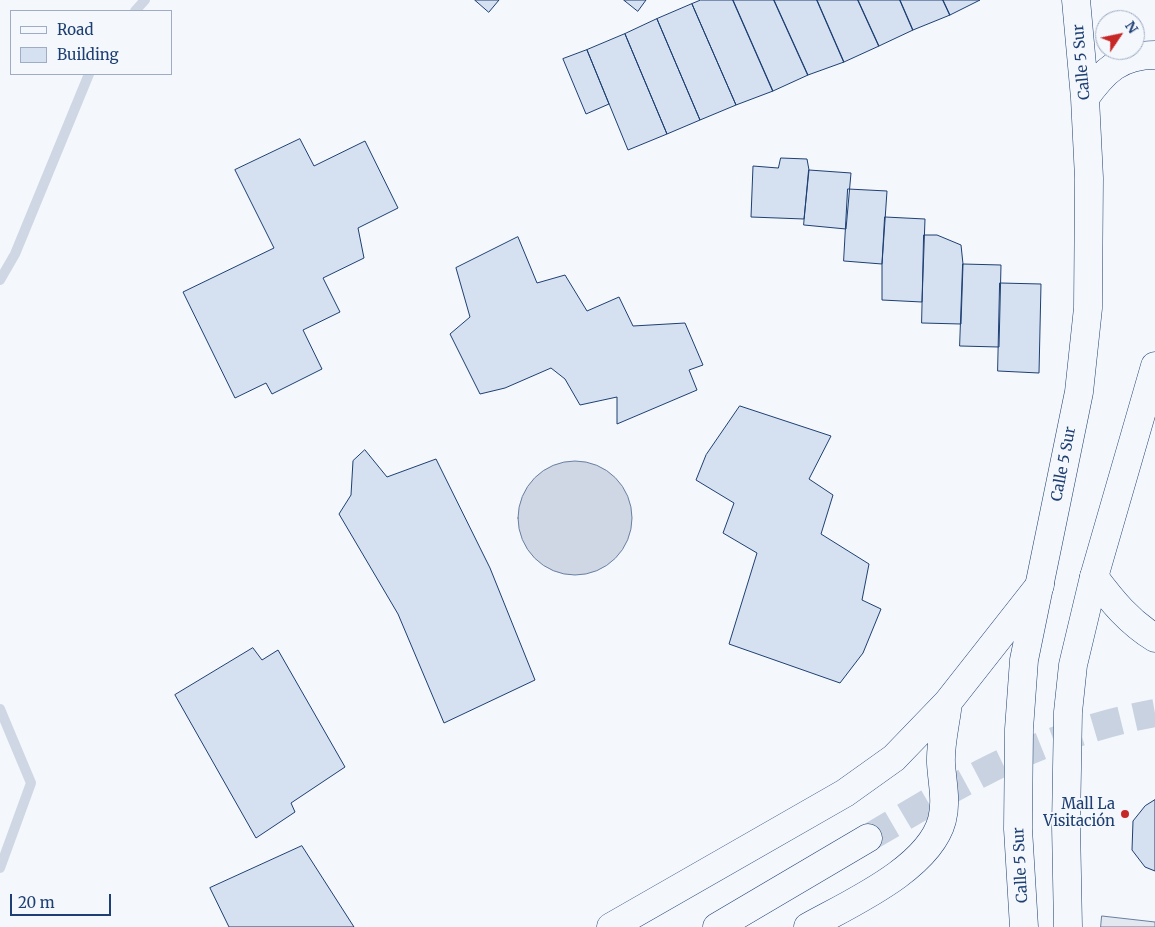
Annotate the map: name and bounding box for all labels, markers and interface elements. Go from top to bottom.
legend [10,10,172,75]
north arrow [1095,10,1145,60]
text: N [1121,18,1142,37]
text: Road [57,20,93,39]
street label: Calle 5 Sur [1070,23,1094,101]
text: Building [57,45,119,64]
street label: Calle 5 Sur [1048,425,1080,503]
place label: Mall La Visitación [1043,796,1115,831]
marker: Mall La Visitación [1119,808,1131,820]
street label: Calle 5 Sur [1010,827,1032,903]
scale bar [12,884,114,916]
text: 20 m [18,893,55,912]

